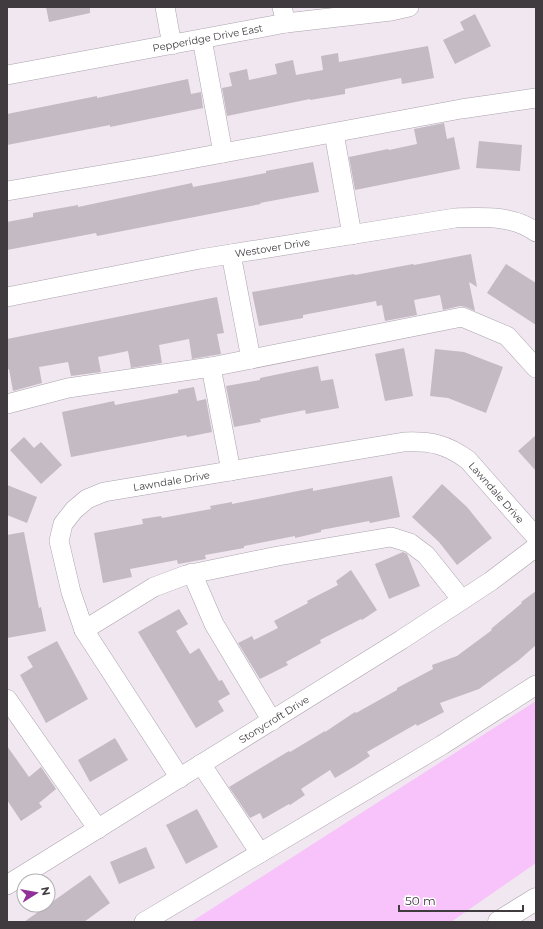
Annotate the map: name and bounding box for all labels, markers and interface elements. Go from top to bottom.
street label: Pepperidge Drive East [151,21,264,54]
street label: Westover Drive [234,235,311,260]
street label: Lawndale Drive [466,459,527,526]
street label: Lawndale Drive [132,468,211,494]
street label: Stonycroft Drive [236,692,311,746]
north arrow [16,873,56,913]
text: N [38,885,54,897]
scale bar [399,887,523,913]
text: 50 m [405,893,436,908]

